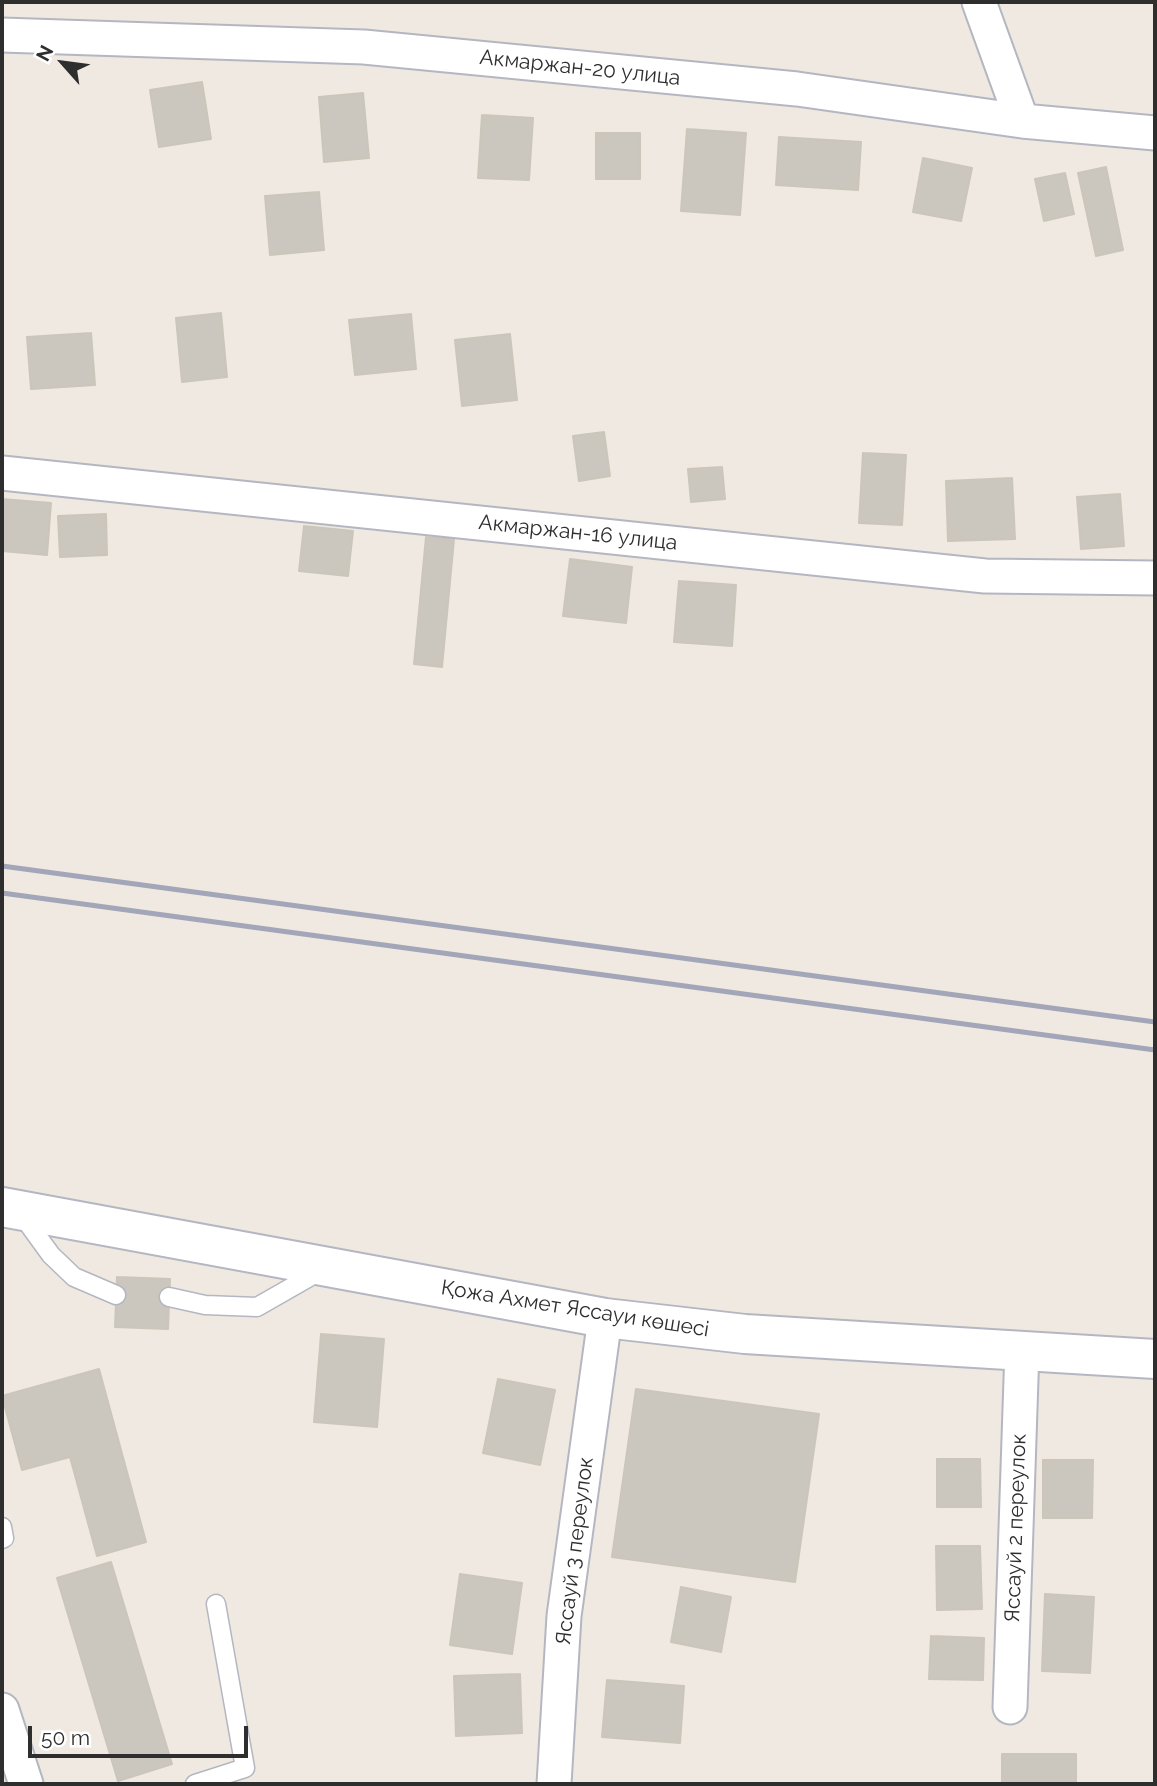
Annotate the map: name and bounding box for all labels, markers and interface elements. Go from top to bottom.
north arrow [28,28,98,98]
text: N [31,42,58,65]
street label: Акмаржан-20 улица [478,45,682,91]
street label: Акмаржан-16 улица [477,510,679,556]
street label: Қожа Ахмет Яссауи көшесі [439,1275,711,1343]
street label: Яссауй 2 переулок [1000,1433,1032,1623]
street label: Яссауй 3 переулок [551,1456,599,1646]
scale bar [32,1712,252,1756]
text: 50 m [41,1725,90,1750]

